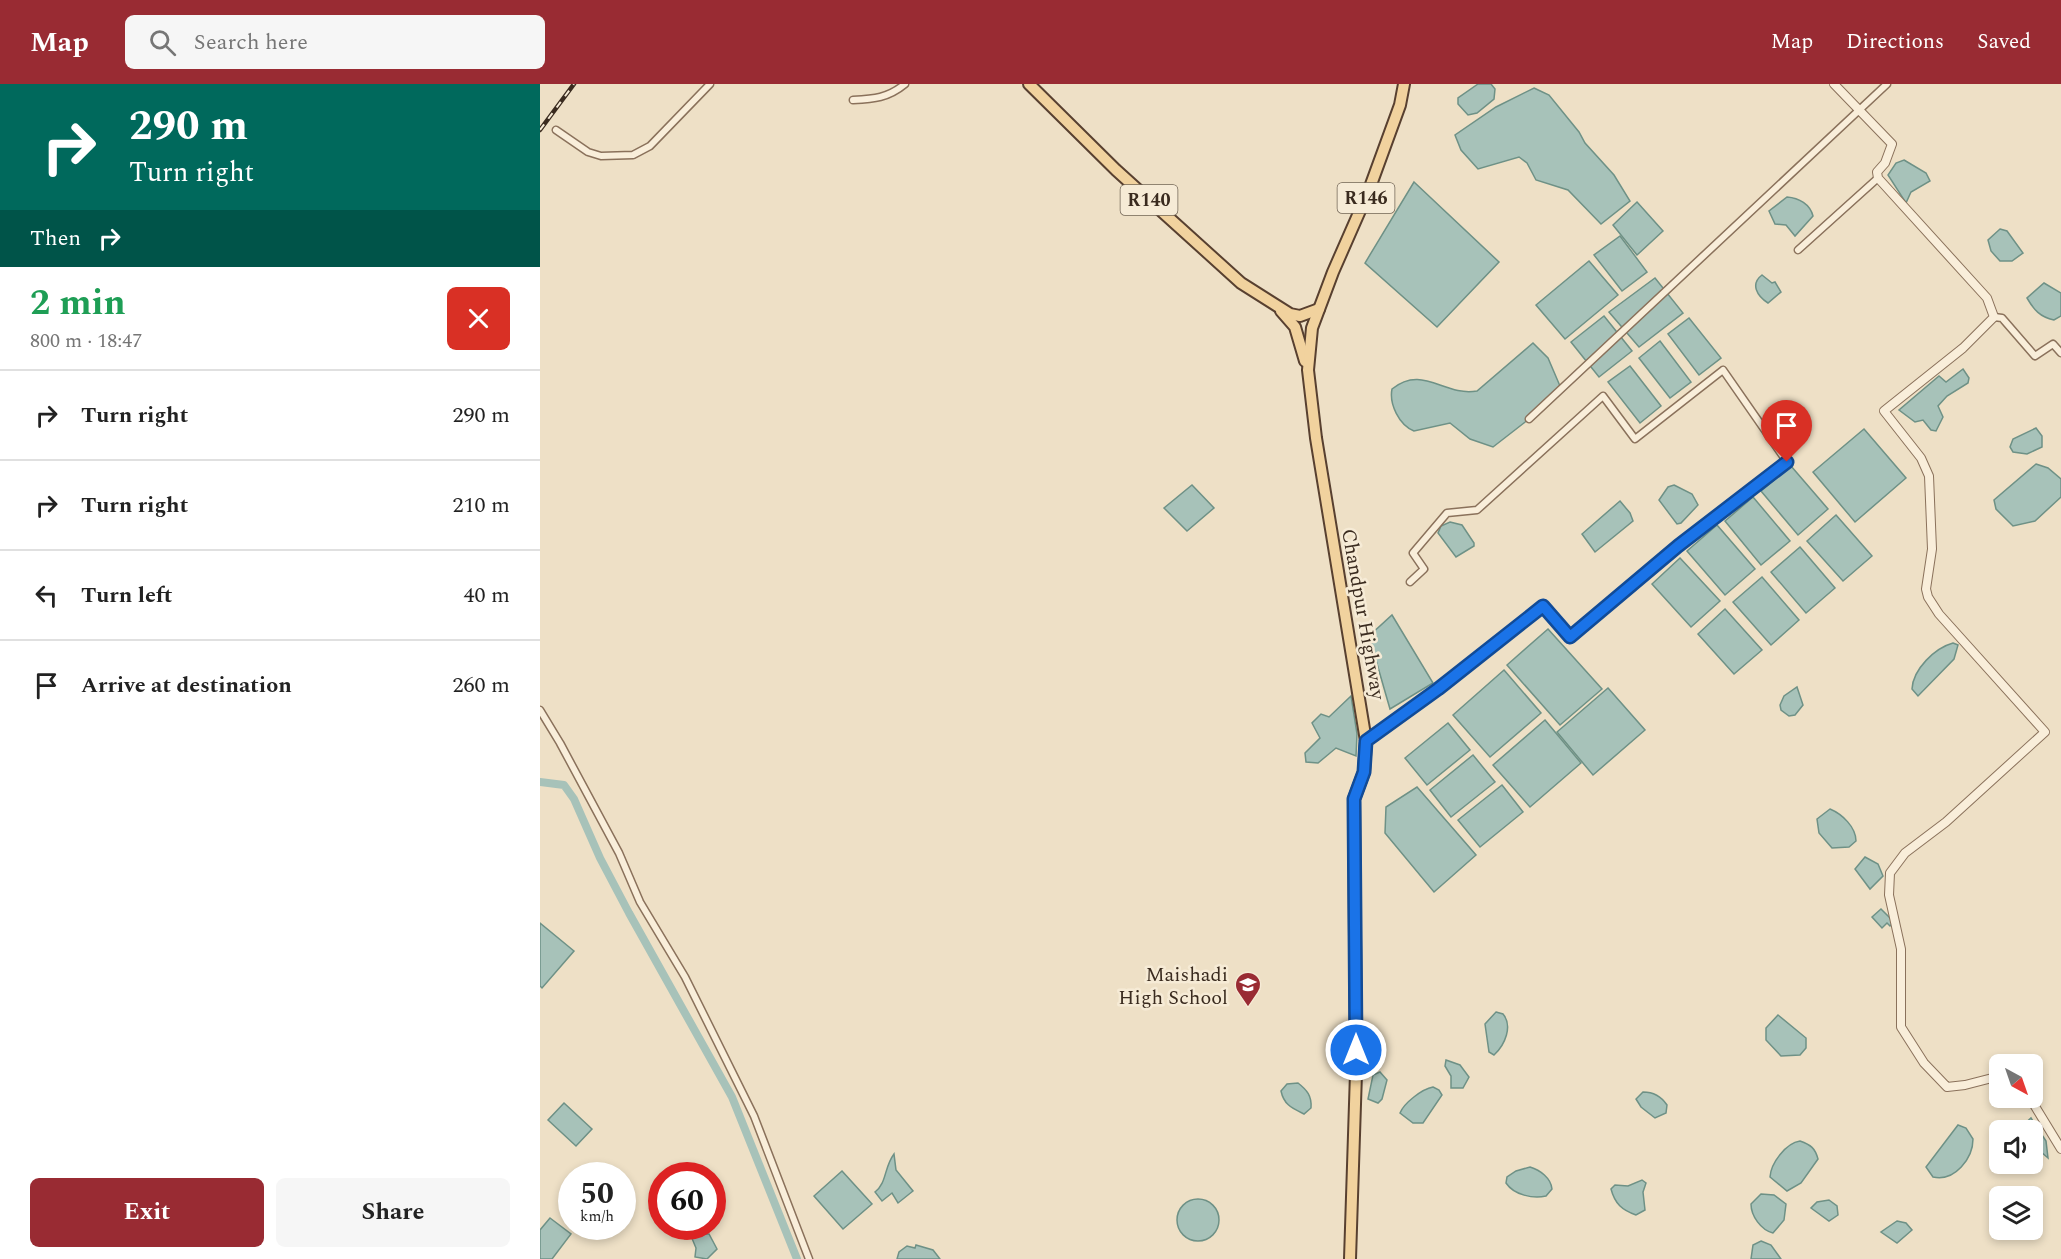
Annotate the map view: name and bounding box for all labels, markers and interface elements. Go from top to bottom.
search box [125,15,545,69]
text: Map [30,21,89,64]
icon: search [146,26,179,59]
text: Search here [194,26,308,59]
text: Map [1771,26,1813,58]
text: Directions [1846,26,1944,58]
text: Saved [1977,26,2031,58]
text: 290 m [129,95,248,158]
icon: right [30,108,108,186]
text: Turn right [129,152,254,194]
road number: R146 [1338,183,1394,213]
road number: R140 [1120,185,1178,215]
text: Then [30,222,81,255]
icon: right [93,222,126,255]
text: 2 min [30,276,126,331]
button: close [447,287,510,350]
text: 800 m · 18:47 [30,326,142,356]
icon: right [30,399,63,432]
text: Turn right [81,399,188,432]
text: 290 m [453,399,510,432]
pin [1761,400,1812,462]
icon: arrive [1770,409,1803,442]
icon: right [30,489,63,522]
text: Turn right [81,489,188,522]
text: 210 m [453,489,510,522]
street label: Chandpur Highway [1333,526,1393,703]
icon: left [30,579,63,612]
text: Turn left [81,579,173,612]
text: 40 m [464,579,510,612]
icon: arrive [30,669,63,702]
text: Arrive at destination [81,669,292,702]
text: 260 m [453,669,510,702]
place label: Maishadi High School [1118,960,1228,1013]
school or university icon: Maishadi High School [1233,970,1263,1008]
position arrow [1324,1018,1388,1082]
north arrow [1989,1054,2043,1108]
map controls [1989,1054,2043,1240]
button: sound [1989,1120,2043,1174]
speed limit sign: 60 [648,1162,726,1240]
text: 50 [580,1171,614,1217]
button: Exit [30,1178,264,1247]
button: Share [276,1178,510,1247]
button: layers [1989,1186,2043,1240]
text: km/h [580,1205,614,1228]

